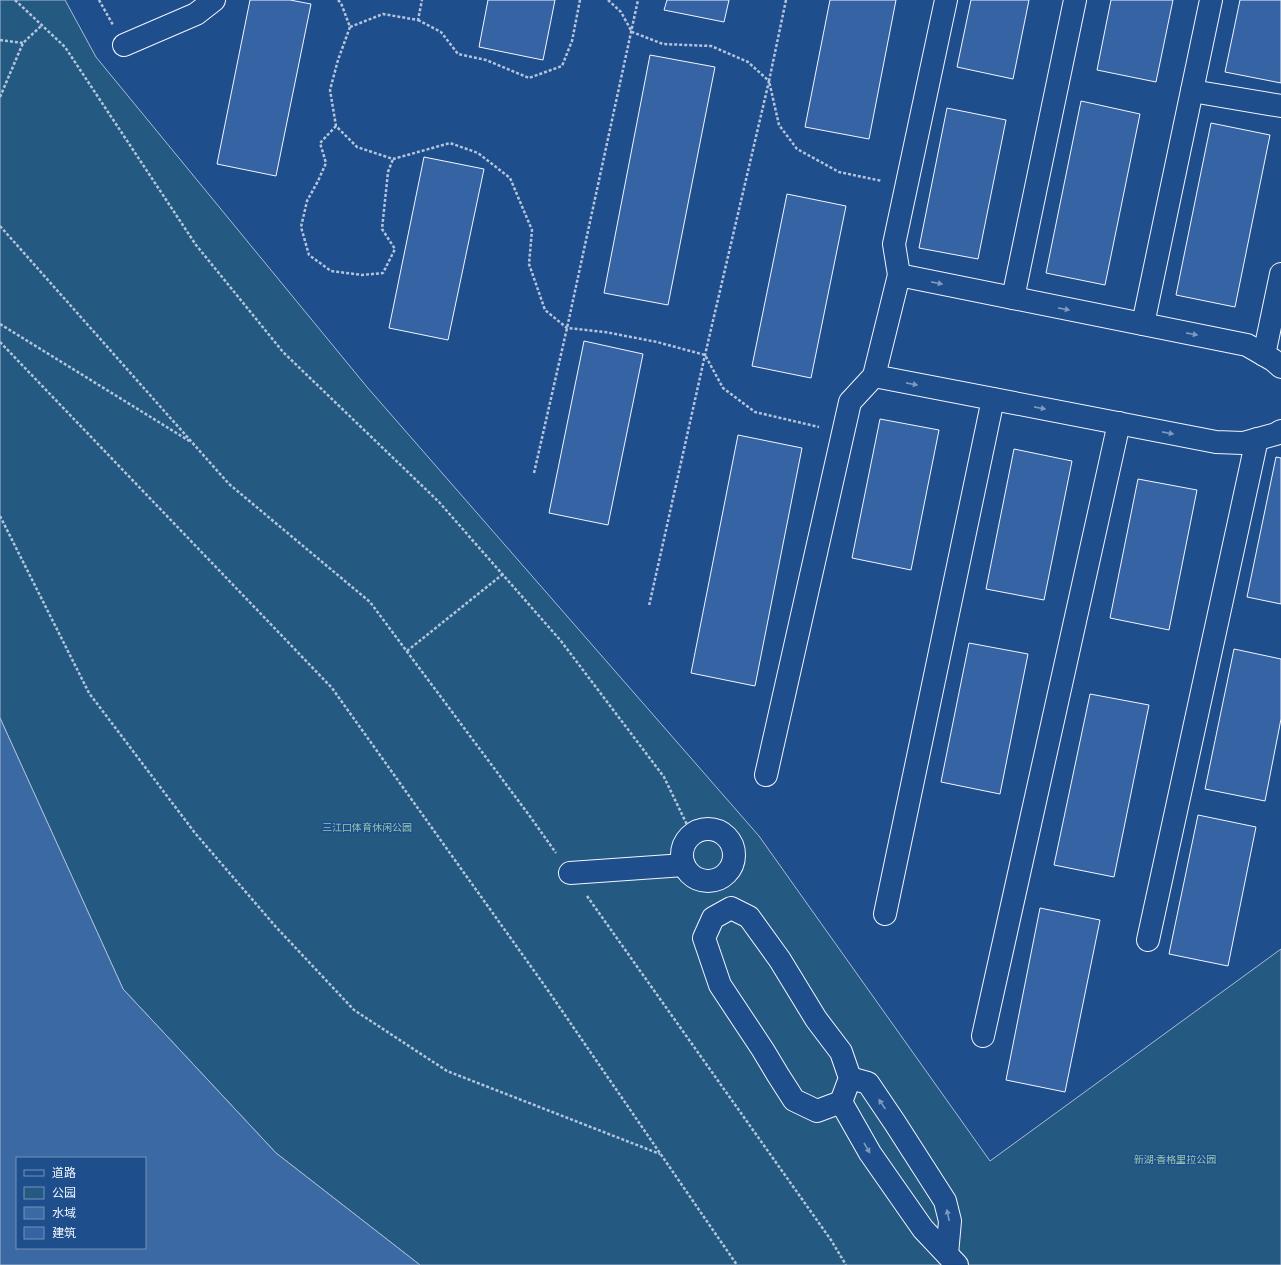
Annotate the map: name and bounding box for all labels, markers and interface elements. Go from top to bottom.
one-way arrow [931,280,943,286]
one-way arrow [1058,306,1070,312]
one-way arrow [1186,332,1198,338]
one-way arrow [906,381,918,387]
one-way arrow [1034,406,1046,412]
one-way arrow [1162,430,1174,436]
park label: 三江口体育休闲公园 [322,821,412,833]
one-way arrow [878,1099,886,1109]
one-way arrow [864,1142,871,1154]
park label: 新湖·香格里拉公园 [1134,1153,1216,1165]
legend [16,1157,146,1249]
text: 道路 [52,1165,76,1179]
text: 公园 [52,1185,76,1199]
text: 水域 [52,1205,76,1219]
one-way arrow [945,1209,951,1221]
text: 建筑 [52,1225,76,1239]

